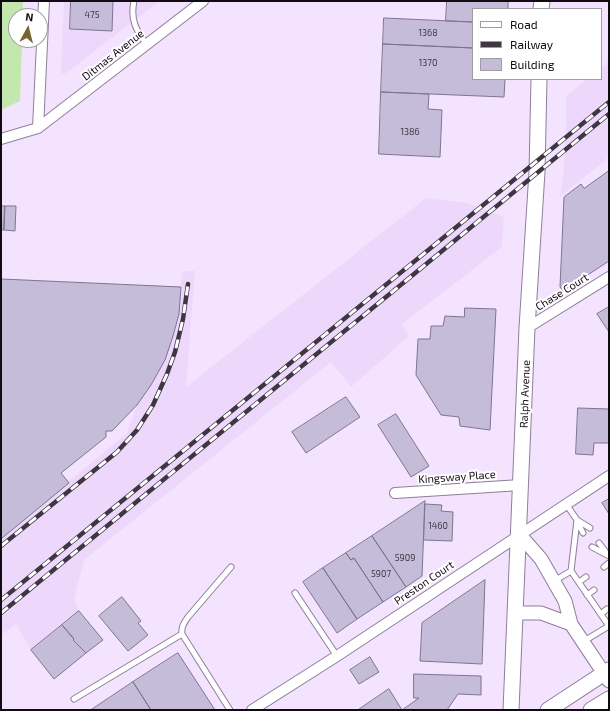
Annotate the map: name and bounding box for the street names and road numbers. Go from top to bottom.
street label: Ditmas Avenue [79,27,147,83]
street label: Chase Court [533,270,591,314]
street label: Ralph Avenue [517,360,533,428]
street label: Kingsway Place [418,468,496,486]
street label: Preston Court [392,558,456,608]

